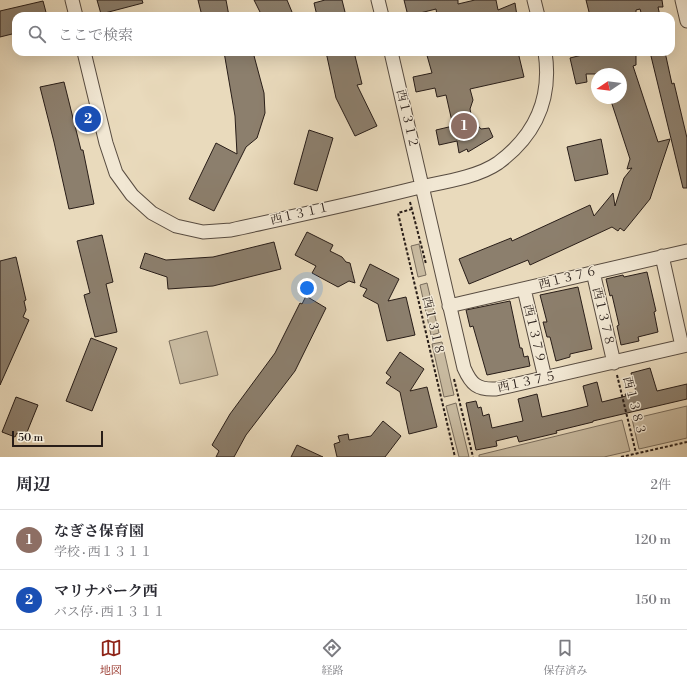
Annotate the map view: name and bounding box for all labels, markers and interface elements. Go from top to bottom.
search box [12,12,675,56]
icon: search [26,23,48,45]
text: ここで検索 [58,26,133,45]
north arrow [591,68,627,104]
street label: 西１３１２ [393,88,421,150]
pin: 2 [75,104,101,134]
pin: 1 [451,111,477,141]
street label: 西１３１１ [269,200,331,228]
street label: 西１３７６ [537,263,599,293]
your location [297,278,317,298]
street label: 西１３７８ [589,286,617,348]
street label: 西１３１８ [419,295,447,357]
street label: 西１３７９ [520,303,548,365]
street label: 西１３７５ [496,368,558,396]
street label: 西１３８３ [619,375,649,437]
scale bar [12,429,103,448]
text: 50 m [18,431,43,445]
text: 周辺 [16,474,50,496]
text: 2件 [651,477,671,493]
text: なぎさ保育園 [54,522,144,541]
text: 1 [26,532,32,548]
text: 120 m [635,532,671,548]
text: 学校 · 西１３１１ [54,544,153,560]
text: マリナパーク西 [54,582,158,601]
text: 2 [25,592,33,608]
text: 150 m [636,592,671,608]
text: バス停 · 西１３１１ [54,604,166,620]
tab: 地図 [100,637,122,678]
tab: 経路 [321,637,343,678]
tab: 保存済み [543,637,587,678]

